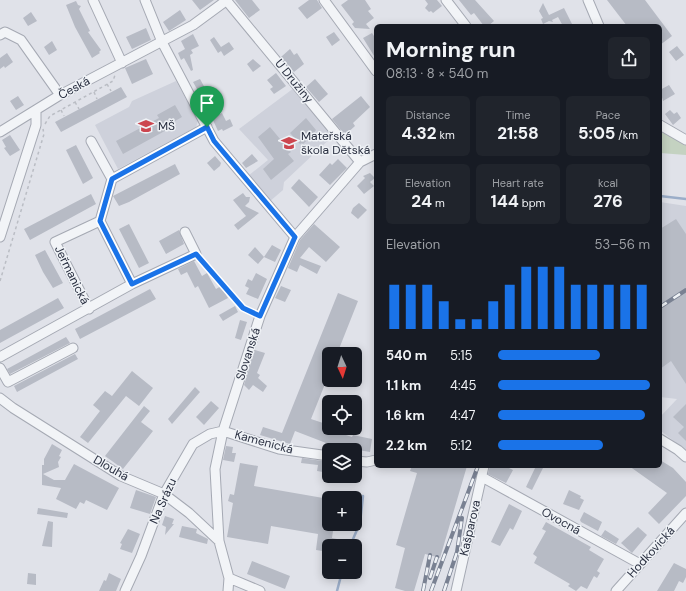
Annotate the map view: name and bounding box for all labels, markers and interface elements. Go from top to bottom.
text: Morning run [386,35,516,64]
button: share [608,37,650,79]
street label: U Družiny [271,56,317,107]
text: 08:13 · 8 × 540 m [386,65,488,82]
street label: Česká [55,73,93,103]
pin [190,86,224,127]
icon: arrive [196,92,218,114]
text: Distance [406,108,450,122]
text: Time [506,108,530,122]
text: Pace [596,108,620,122]
school or university icon: MŠ [137,117,155,135]
place label: MŠ [158,118,175,134]
text: 4.32 [401,122,437,144]
text: 21:58 [497,122,539,144]
text: 5:05 [578,122,615,144]
place label: Mateřská škola Dětská [301,128,370,158]
text: km [437,128,455,142]
text: /km [615,128,638,142]
school or university icon: Mateřská škola Dětská [280,134,298,152]
text: Elevation [405,176,451,190]
text: Heart rate [492,176,544,190]
text: kcal [598,176,618,190]
text: 24 [411,190,432,212]
text: 144 [491,190,519,212]
text: 276 [593,190,623,212]
text: m [432,196,445,210]
text: bpm [519,196,545,210]
text: Elevation [386,236,440,253]
text: 53–56 m [595,236,650,253]
street label: Jeřmanická [51,243,93,307]
street label: Slovanská [232,326,264,382]
north arrow [322,347,362,387]
map controls [322,347,362,579]
text: 540 m [386,347,427,364]
text: 5:15 [450,347,473,364]
text: 1.1 km [386,377,421,394]
text: 4:45 [450,377,476,394]
button: locate [322,395,362,435]
text: 1.6 km [386,407,425,424]
text: 4:47 [450,407,475,424]
street label: Kamenická [233,427,295,457]
text: 2.2 km [386,437,427,454]
text: 5:12 [450,437,472,454]
button: layers [322,443,362,483]
street label: Dlouhá [90,451,132,485]
street label: Na Srázu [146,476,180,526]
button: + [322,491,362,531]
street label: Kašparova [456,498,484,558]
street label: Ovocná [538,504,584,538]
street label: Hodkovická [624,523,678,581]
button: − [322,539,362,579]

